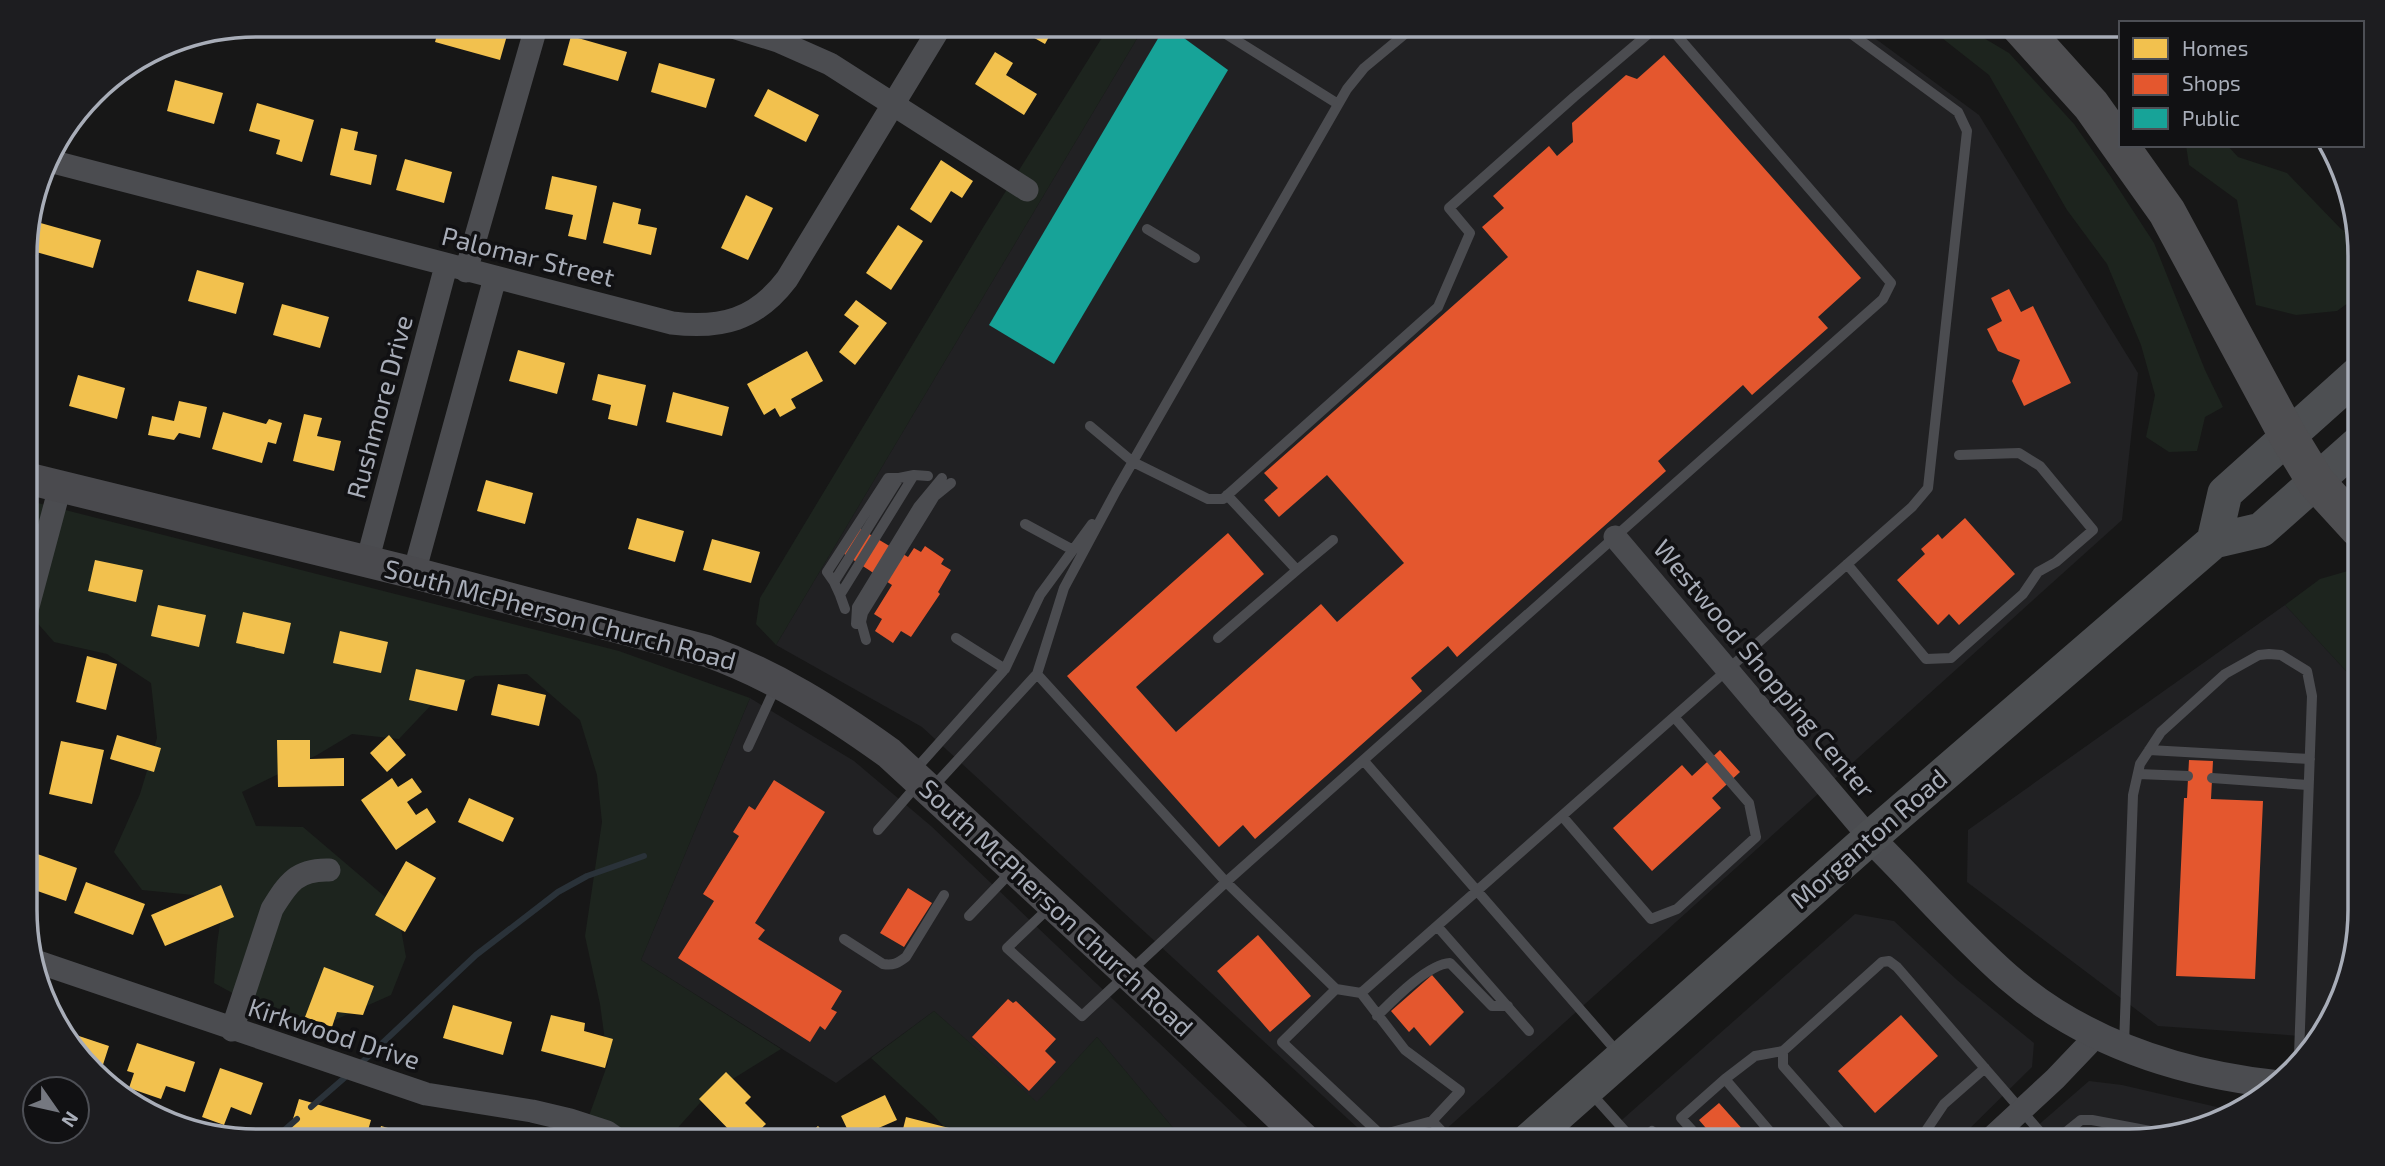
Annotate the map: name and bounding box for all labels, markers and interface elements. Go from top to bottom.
legend [2119,21,2364,147]
text: Homes [2182,35,2248,60]
text: Shops [2182,70,2241,95]
text: Public [2182,105,2240,130]
street label: Palomar Street [439,219,618,292]
street label: Rushmore Drive [339,312,418,502]
street label: Westwood Shopping Center [1648,533,1882,803]
street label: South McPherson Church Road [381,552,739,675]
street label: Morganton Road [1783,762,1953,914]
street label: South McPherson Church Road [914,772,1200,1042]
street label: Kirkwood Drive [245,990,424,1075]
north arrow [21,1075,91,1145]
text: N [57,1108,84,1132]

